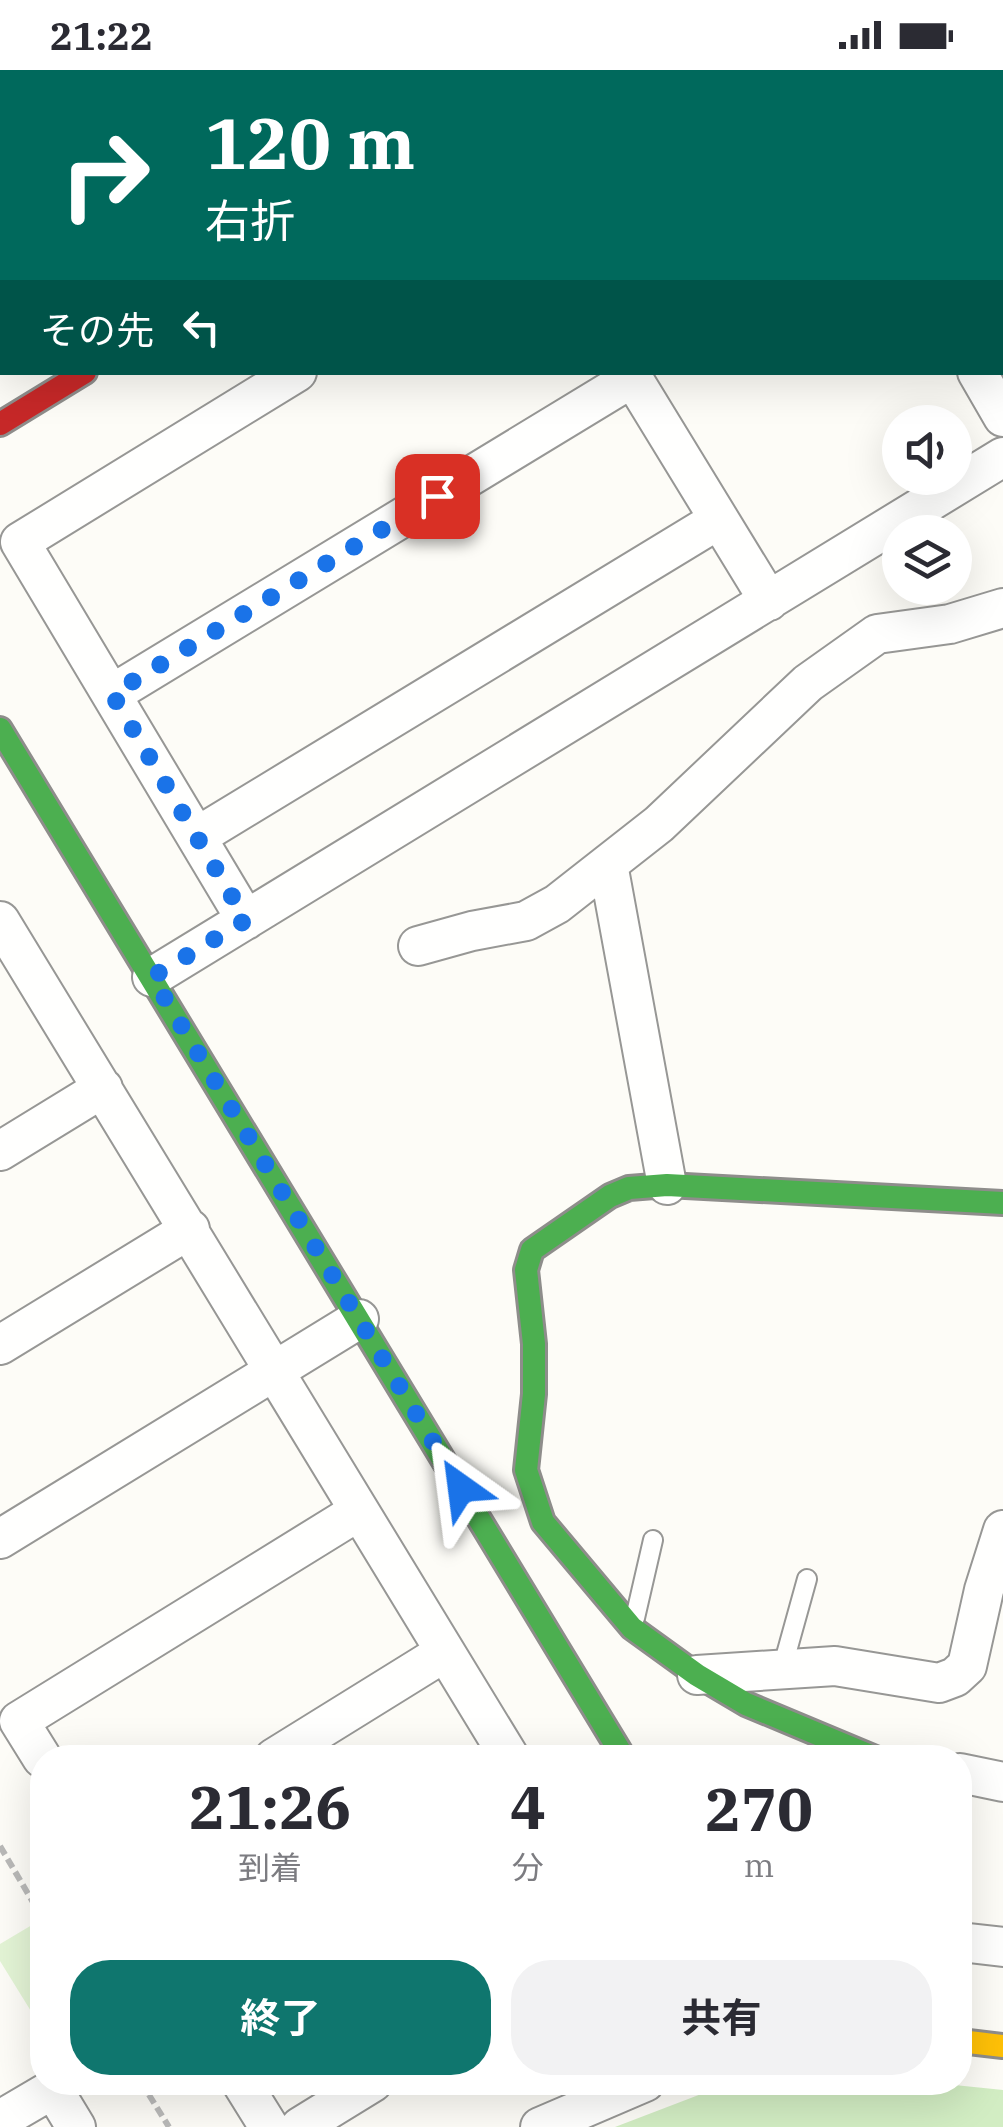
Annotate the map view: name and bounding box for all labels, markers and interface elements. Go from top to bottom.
text: 21:22 [50,11,153,60]
text: 120 m [205,97,415,188]
icon: right [40,110,170,240]
text: 右折 [205,191,295,249]
icon: left [174,300,229,355]
text: その先 [40,305,154,354]
map controls [882,405,972,605]
button: sound [882,405,972,495]
pin [395,454,480,539]
icon: arrive [410,469,465,524]
button: layers [882,515,972,605]
position arrow [409,1436,513,1540]
text: 21:26 [189,1767,351,1846]
text: 4 [510,1767,546,1846]
text: 270 [705,1769,813,1848]
text: m [744,1844,774,1886]
text: 到着 [238,1846,302,1888]
text: 分 [512,1846,544,1888]
button: 終了 [70,1960,491,2075]
button: 共有 [511,1960,932,2075]

